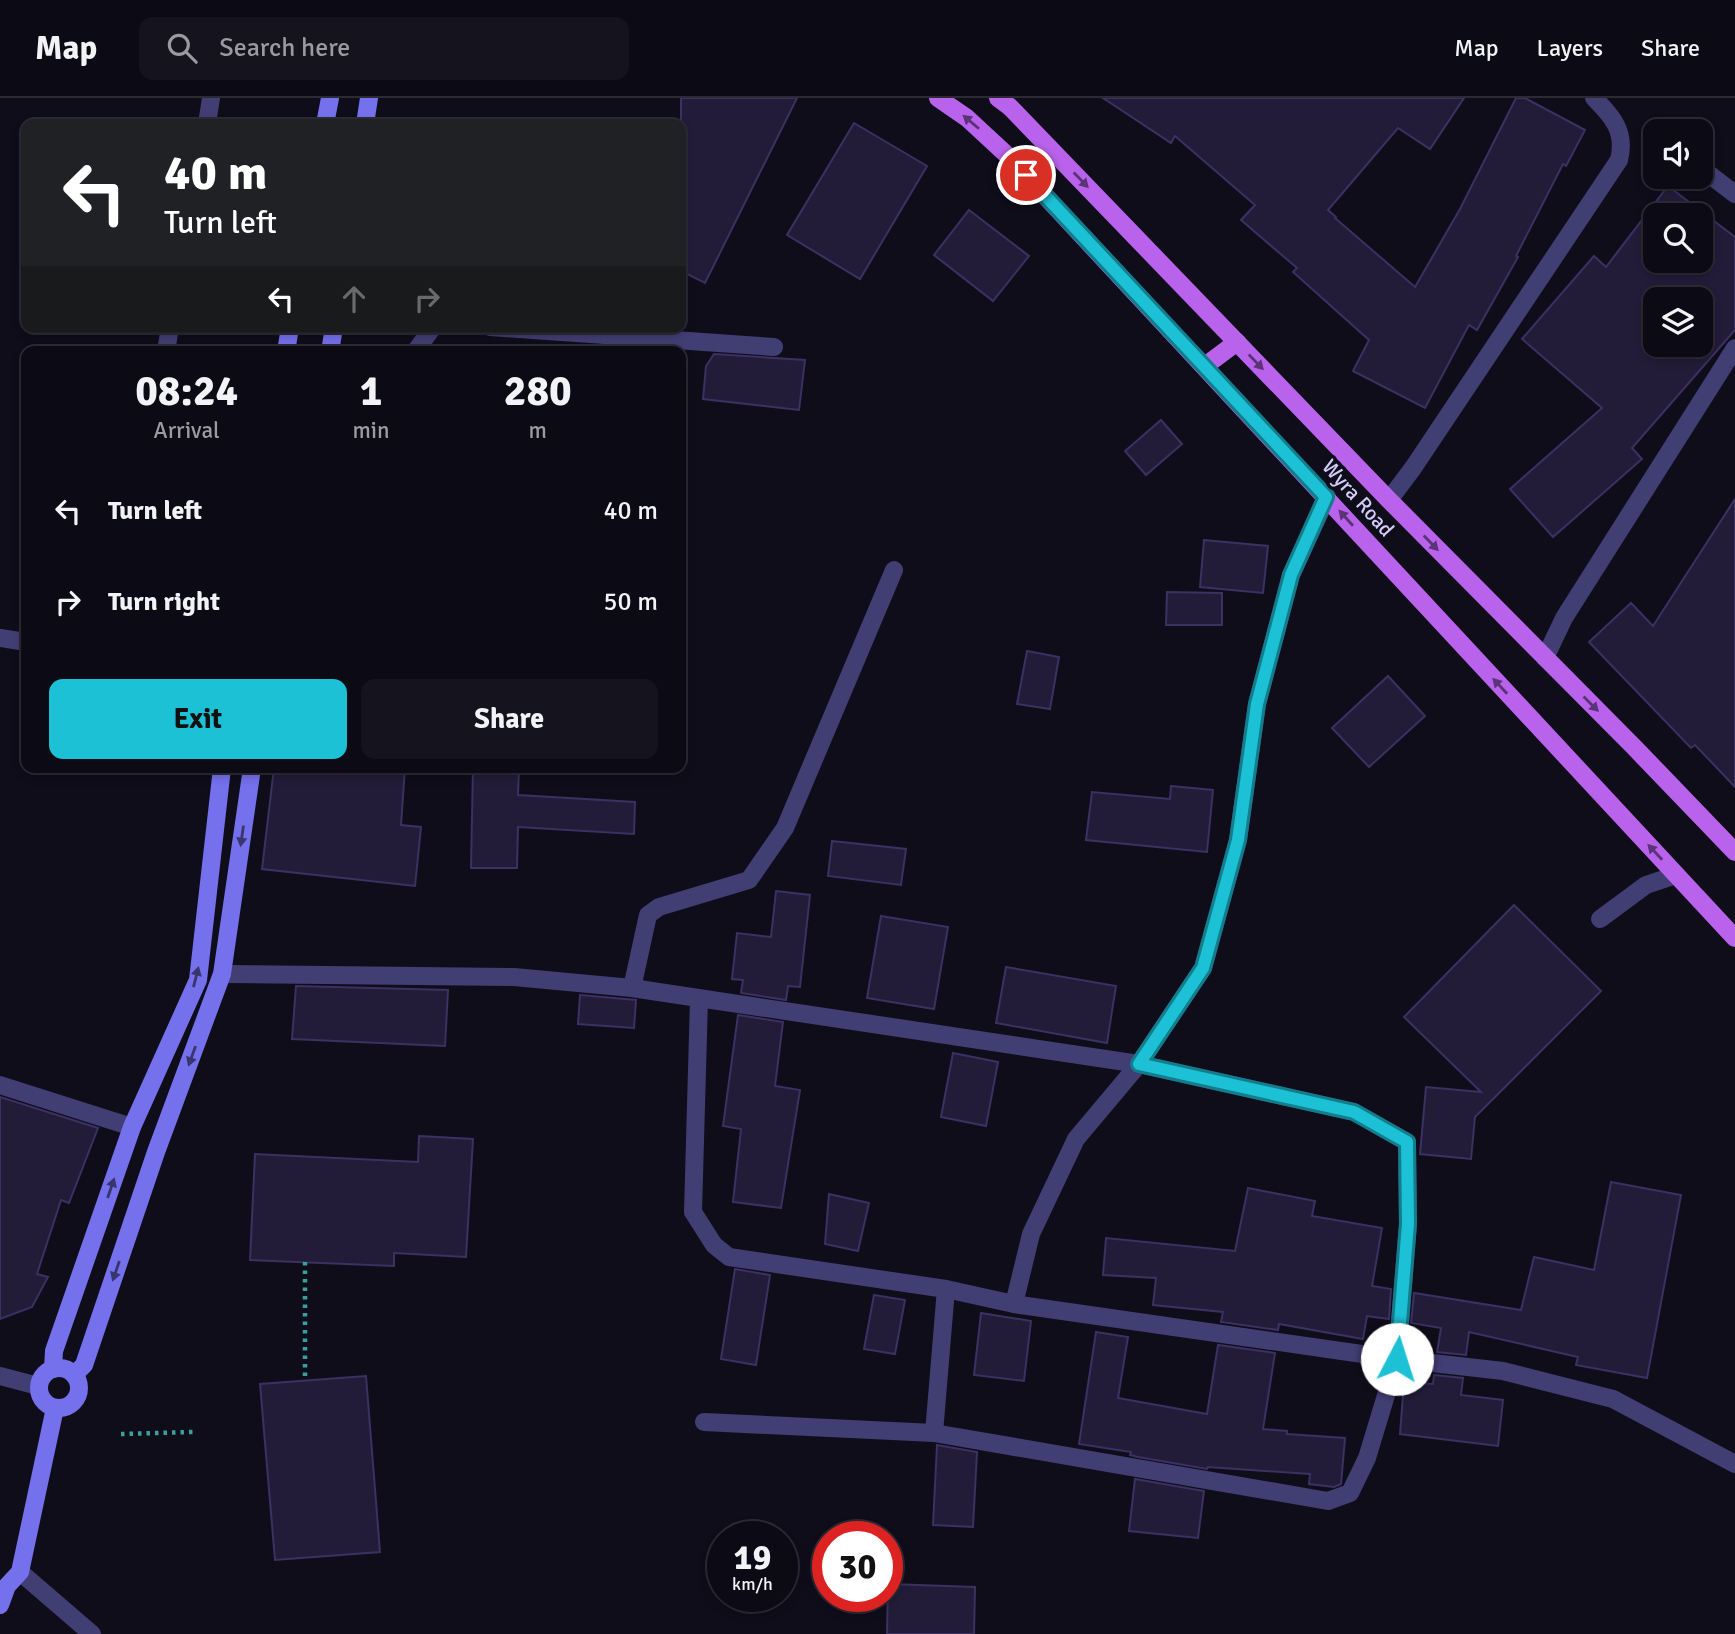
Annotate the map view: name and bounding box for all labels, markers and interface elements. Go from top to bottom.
search box [139,17,629,80]
text: Map [35,28,97,69]
icon: search [163,29,201,67]
text: Search here [219,32,350,64]
text: Map [1454,33,1499,63]
text: Layers [1537,33,1603,63]
text: Share [1641,33,1700,63]
one-way arrow [962,115,979,130]
map controls [1643,119,1713,357]
button: sound [1643,119,1713,189]
text: 40 m [164,143,267,203]
pin [996,145,1056,205]
icon: left [49,147,140,238]
icon: arrive [1007,156,1045,194]
one-way arrow [1072,172,1089,189]
text: Turn left [164,203,277,242]
button: search [1643,203,1713,273]
icon: left [262,280,300,318]
icon: ahead [335,280,373,318]
icon: right [408,280,446,318]
button: layers [1643,287,1713,357]
one-way arrow [1248,354,1264,370]
text: 08:24 [135,366,238,417]
text: 1 [360,366,382,417]
text: 280 [504,366,572,417]
text: Arrival [154,416,220,445]
text: min [352,416,390,445]
text: m [529,416,547,445]
street label: Wyra Road [1316,454,1400,542]
icon: left [49,492,87,530]
text: Turn left [108,495,202,527]
text: 40 m [603,495,658,527]
one-way arrow [1338,509,1354,527]
one-way arrow [1423,534,1440,551]
icon: right [49,583,87,621]
text: Turn right [108,586,220,618]
text: 50 m [603,586,658,618]
one-way arrow [1493,678,1509,695]
button: Exit [49,679,347,759]
button: Share [361,679,658,759]
one-way arrow [1583,696,1600,713]
one-way arrow [236,825,247,847]
one-way arrow [1648,844,1664,861]
one-way arrow [191,966,202,988]
one-way arrow [186,1046,197,1067]
one-way arrow [106,1177,117,1198]
one-way arrow [110,1261,121,1282]
position arrow [1360,1322,1434,1396]
speed limit sign: 30 [812,1521,903,1612]
text: 19 [734,1536,771,1579]
text: km/h [732,1573,773,1595]

